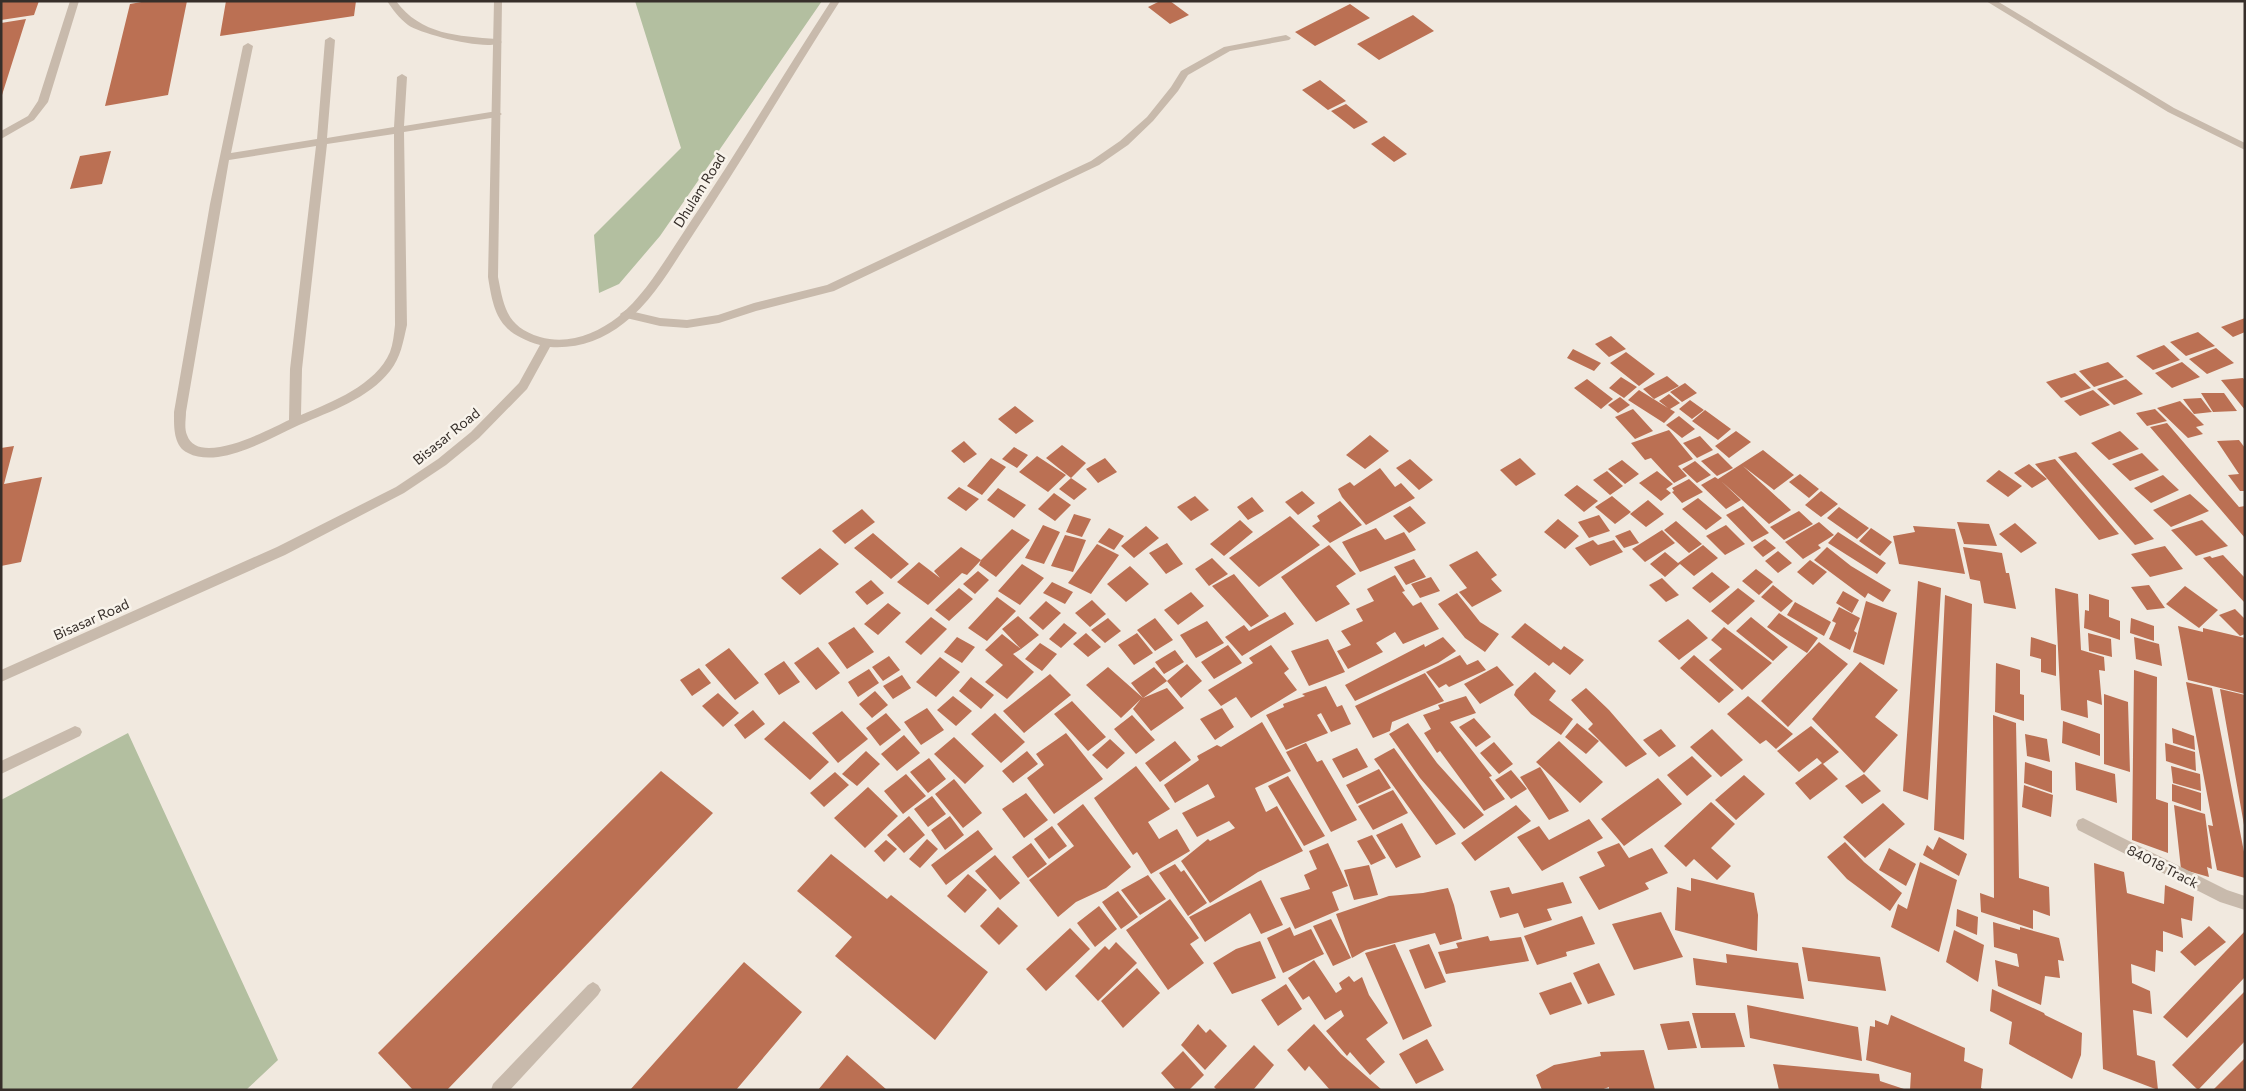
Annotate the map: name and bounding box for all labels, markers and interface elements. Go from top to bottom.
street label: Dhulam Road [669,150,729,230]
street label: Bisasar Road [409,404,483,468]
street label: Bisasar Road [51,595,131,643]
street label: 84018 Track [2124,841,2202,892]

